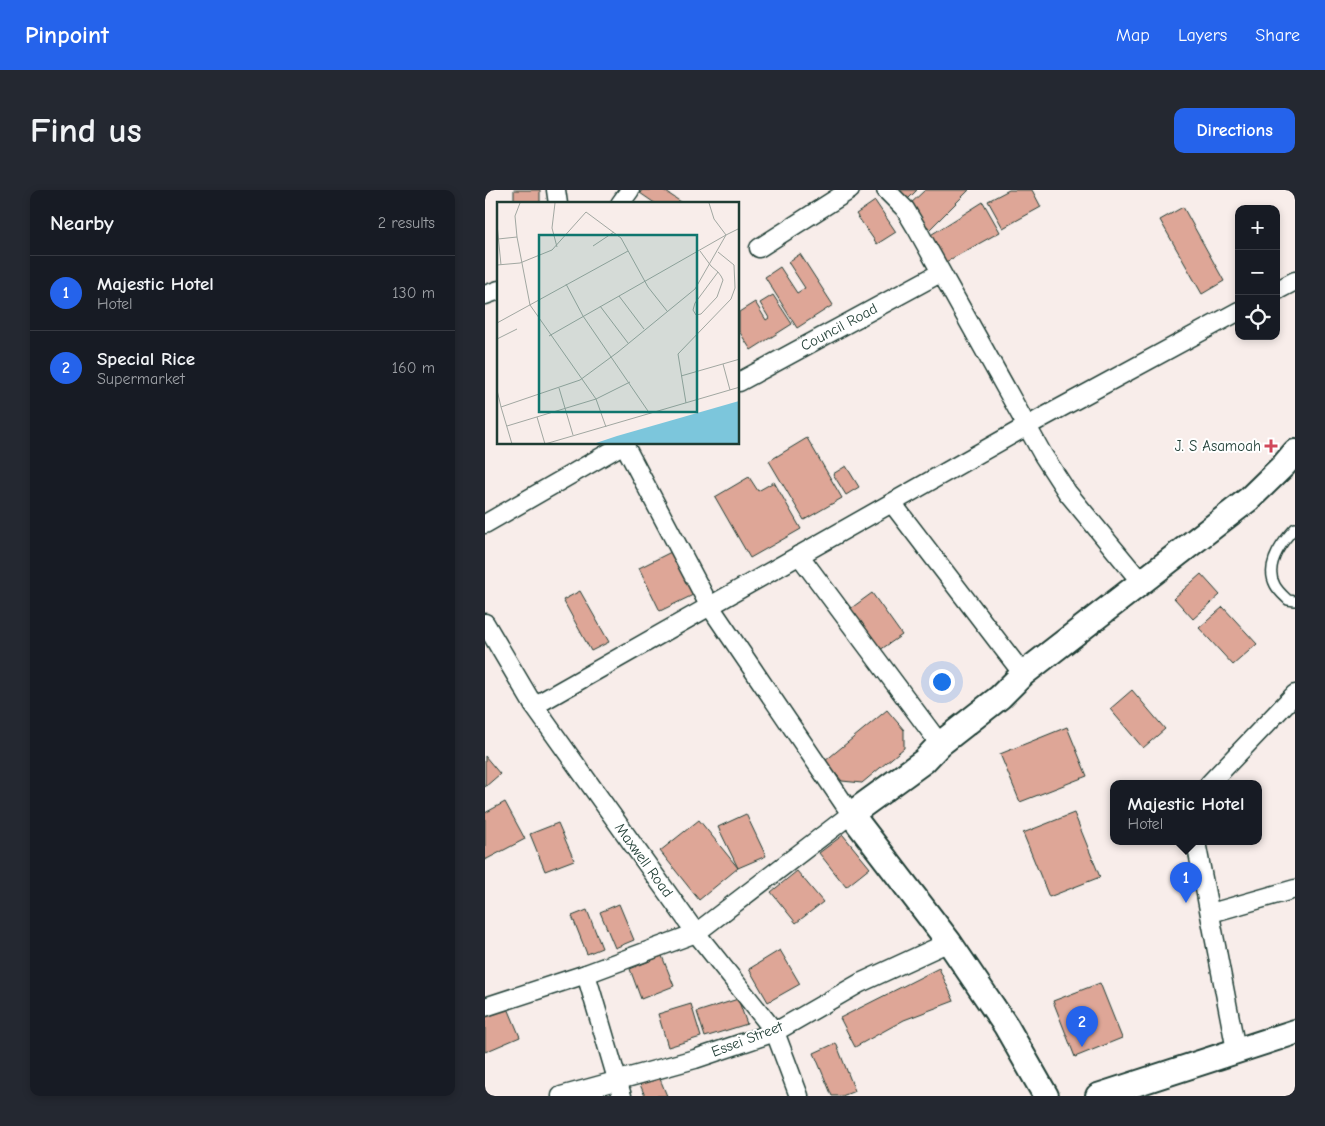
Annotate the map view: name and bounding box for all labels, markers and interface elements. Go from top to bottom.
text: Pinpoint [25,21,109,49]
text: Map [1116,25,1150,46]
text: Layers [1178,25,1227,46]
text: Share [1255,25,1300,46]
button: Directions [1174,108,1295,153]
text: Find us [30,110,142,151]
inset map [497,202,740,445]
map controls [1235,205,1280,340]
button: + [1235,205,1280,250]
text: Nearby [50,211,114,235]
text: 2 results [378,214,435,232]
button: − [1235,250,1280,295]
text: Majestic Hotel [97,273,214,295]
text: 1 [63,284,69,302]
text: 130 m [392,284,435,302]
text: Hotel [97,295,133,313]
button: locate [1235,295,1280,340]
street label: Council Road [798,299,880,355]
text: Special Rice [97,348,195,370]
text: 2 [62,359,70,377]
text: 160 m [392,359,435,377]
text: Supermarket [97,370,185,388]
place label: J. S Asamoah [1175,437,1261,455]
marker: J. S Asamoah [1265,440,1277,452]
your location [929,669,955,695]
popup [1110,780,1262,845]
text: Majestic Hotel [1128,793,1244,815]
text: Hotel [1128,815,1163,833]
street label: Maxwell Road [611,819,677,901]
pin: 1 [1170,862,1202,903]
pin: 2 [1066,1006,1098,1047]
street label: Essei Street [709,1017,786,1061]

